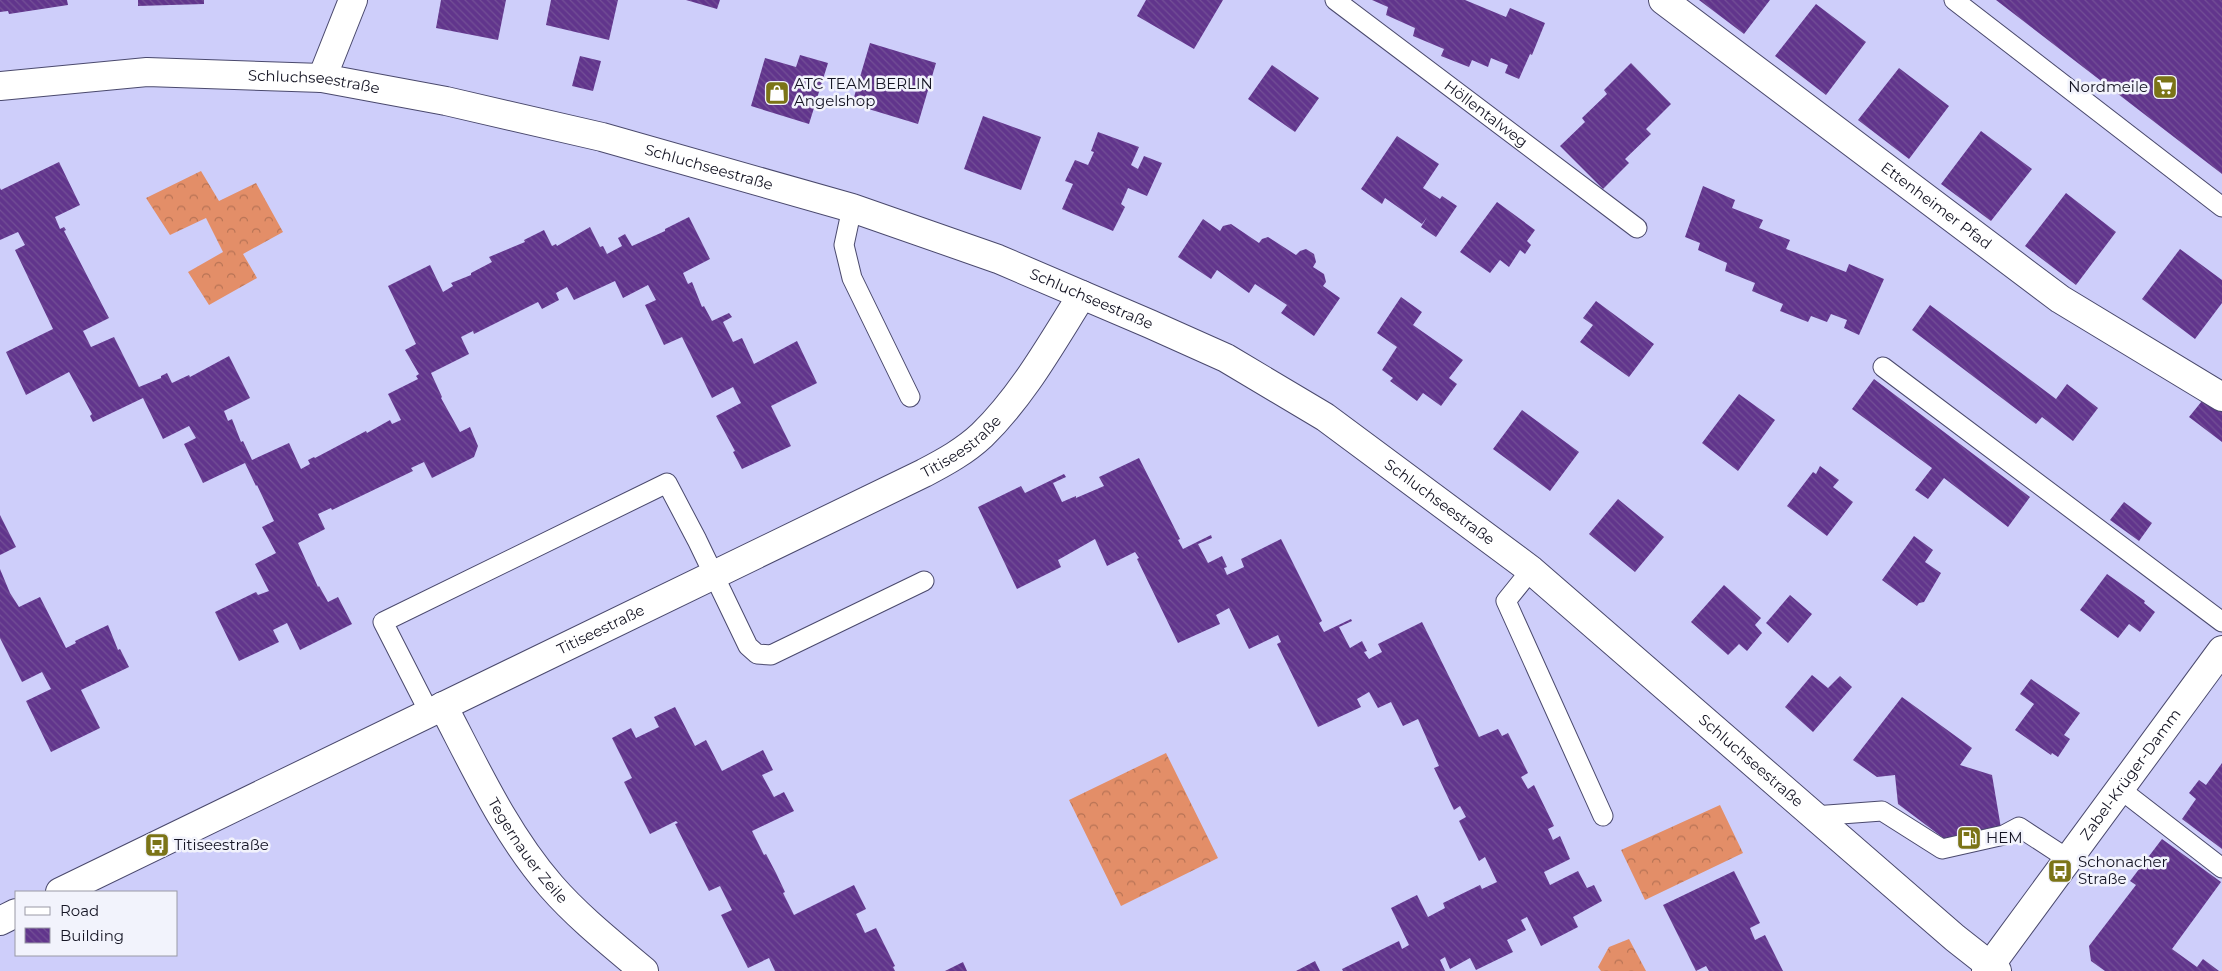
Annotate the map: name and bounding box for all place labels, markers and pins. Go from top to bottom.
place label: ATC TEAM BERLIN Angelshop [794,74,933,110]
supermarket icon: Nordmeile [2152,74,2178,100]
place label: Nordmeile [2068,77,2148,96]
shop icon: ATC TEAM BERLIN Angelshop [764,80,790,106]
fuel station icon: HEM [1956,825,1982,851]
place label: HEM [1986,828,2023,847]
bus stop icon: Titiseestraße [144,832,170,858]
place label: Titiseestraße [174,835,269,854]
place label: Schonacher Straße [2078,852,2168,888]
bus stop icon: Schonacher Straße [2047,858,2073,884]

